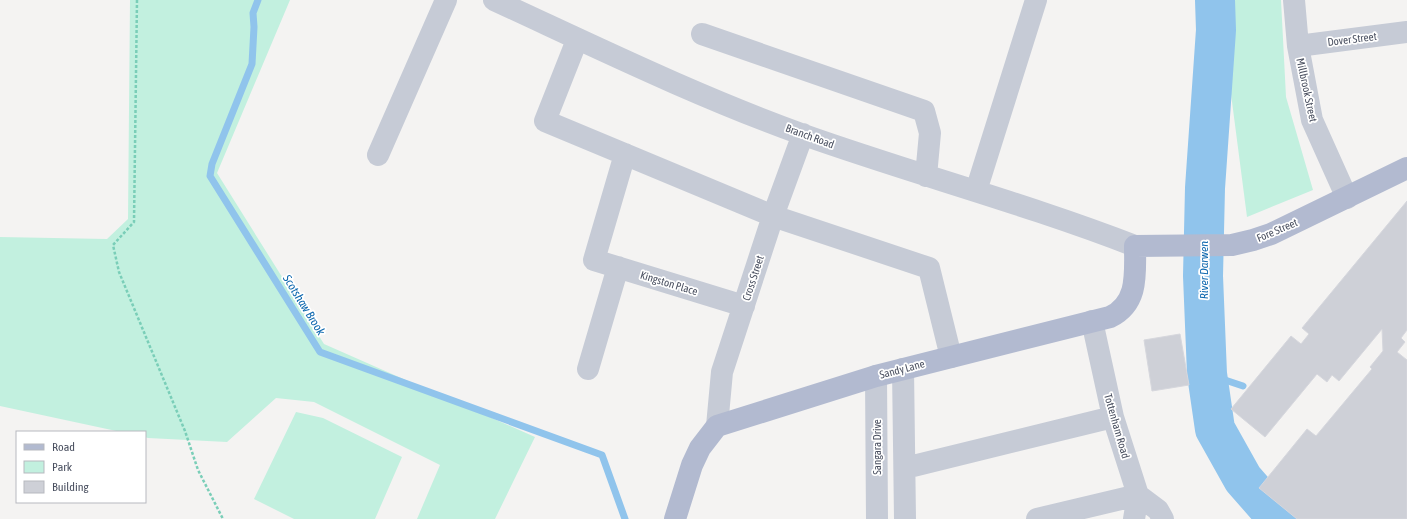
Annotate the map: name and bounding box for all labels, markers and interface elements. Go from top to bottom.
street label: Dover Street [1327,30,1377,48]
street label: Millbrook Street [1294,57,1320,123]
street label: Branch Road [784,122,836,150]
street label: Fore Street [1255,216,1299,244]
water label: River Darwen [1197,241,1211,299]
street label: Cross Street [740,254,766,302]
street label: Kingston Place [639,269,699,297]
water label: Scotshaw Brook [279,271,328,338]
street label: Sandy Lane [878,357,926,381]
street label: Tottenham Road [1102,392,1132,460]
street label: Sangara Drive [871,419,883,475]
legend [16,431,146,503]
text: Road [52,440,75,454]
text: Park [52,460,73,474]
text: Building [52,480,90,494]

